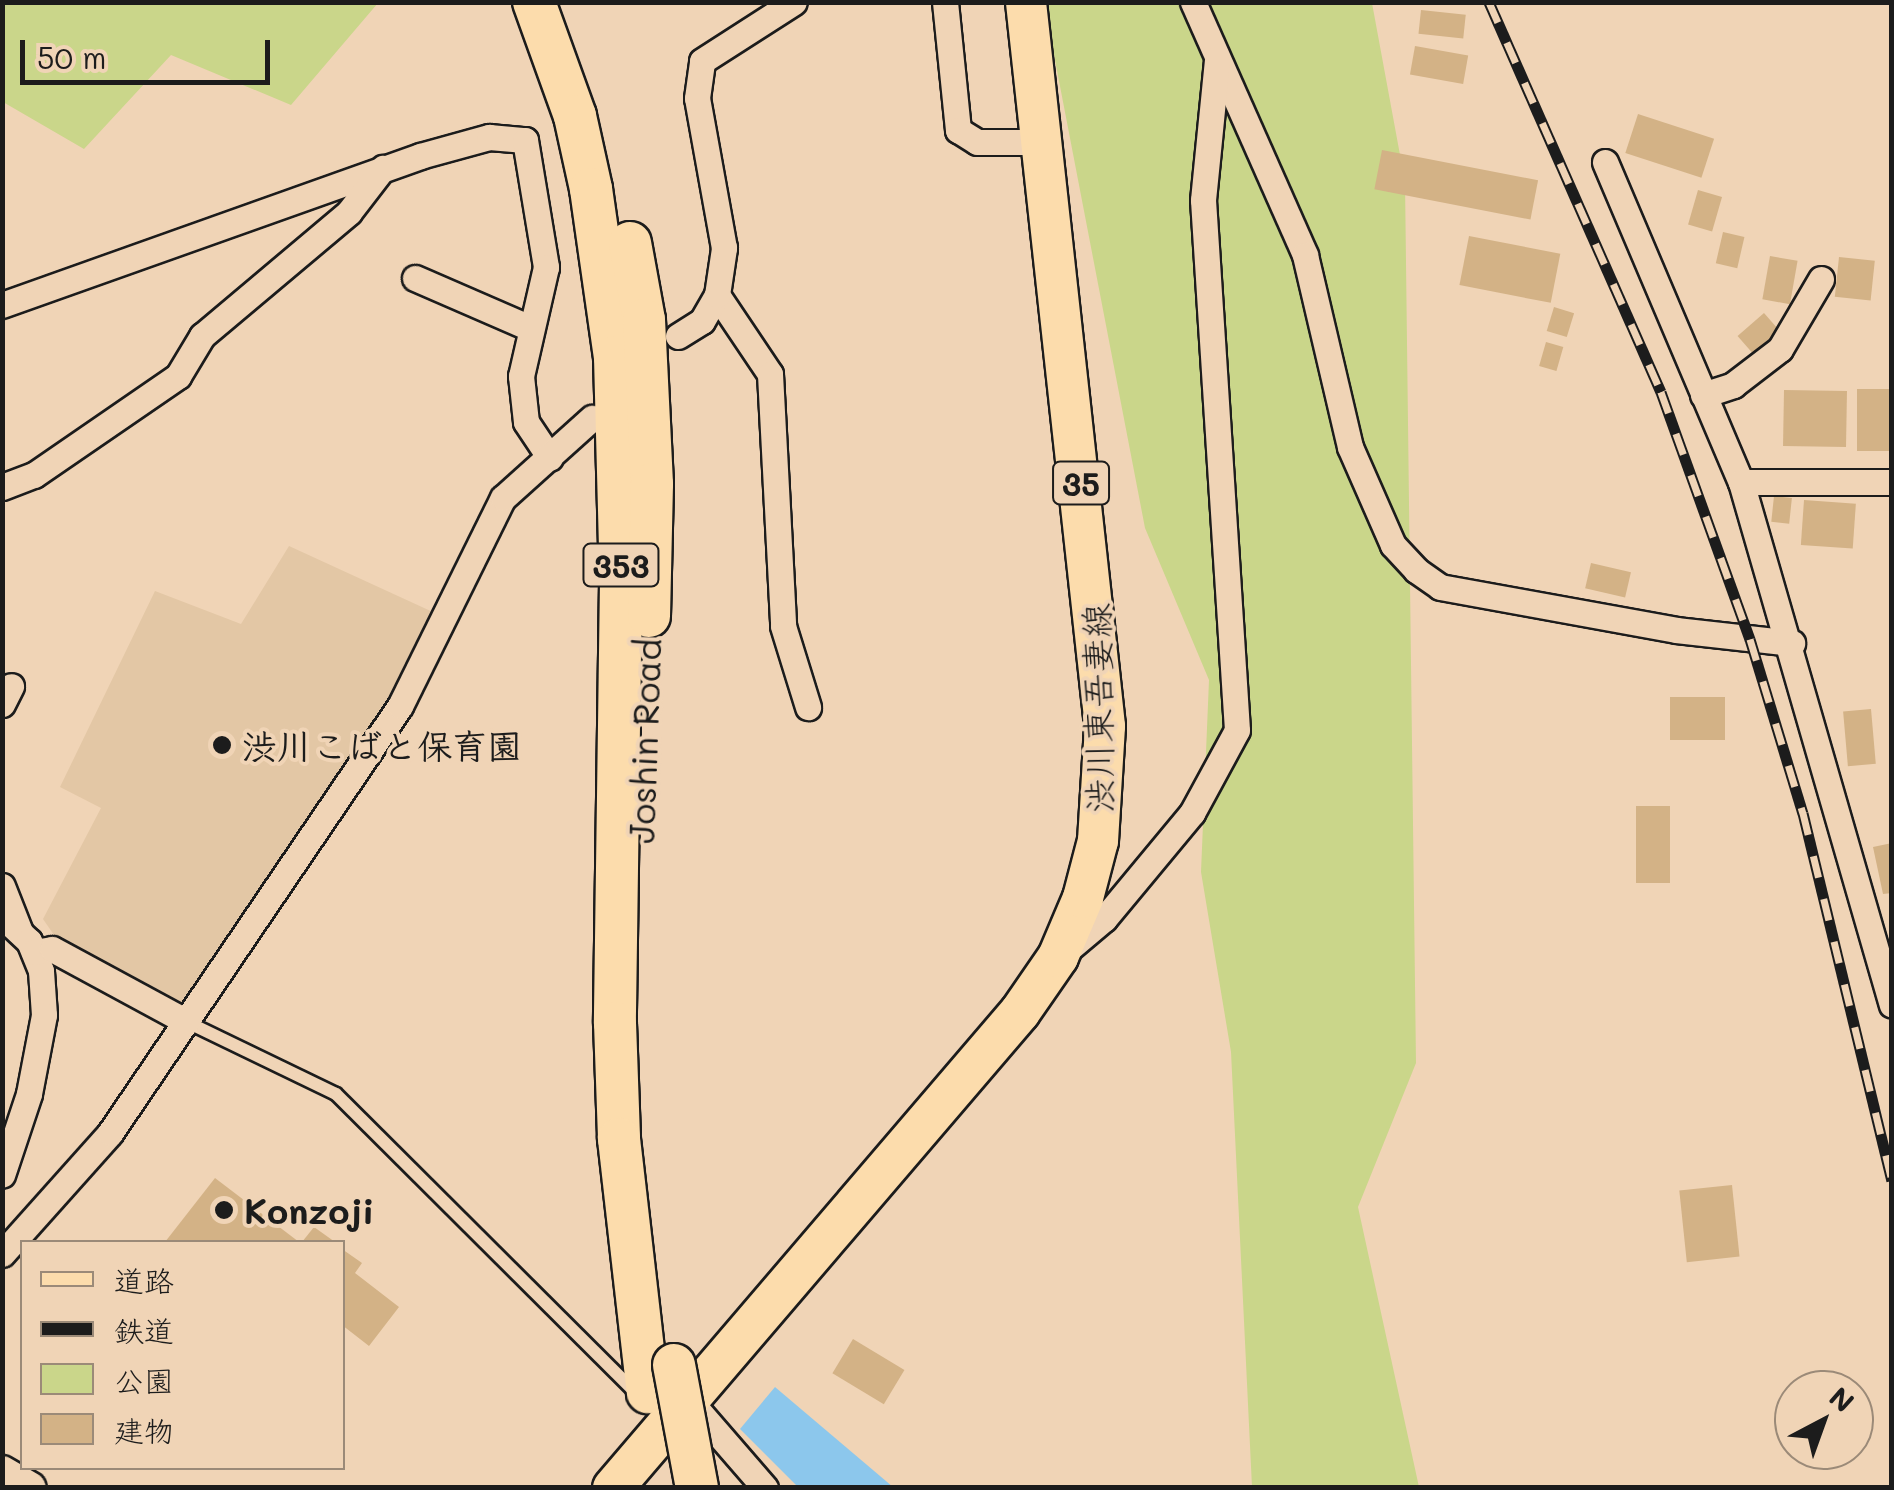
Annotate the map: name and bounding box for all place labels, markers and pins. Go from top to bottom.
place label: 渋川こばと保育園 [242,724,522,766]
marker: 渋川こばと保育園 [211,734,233,756]
place label: Konzoji [244,1189,374,1231]
marker: Konzoji [213,1199,235,1221]

